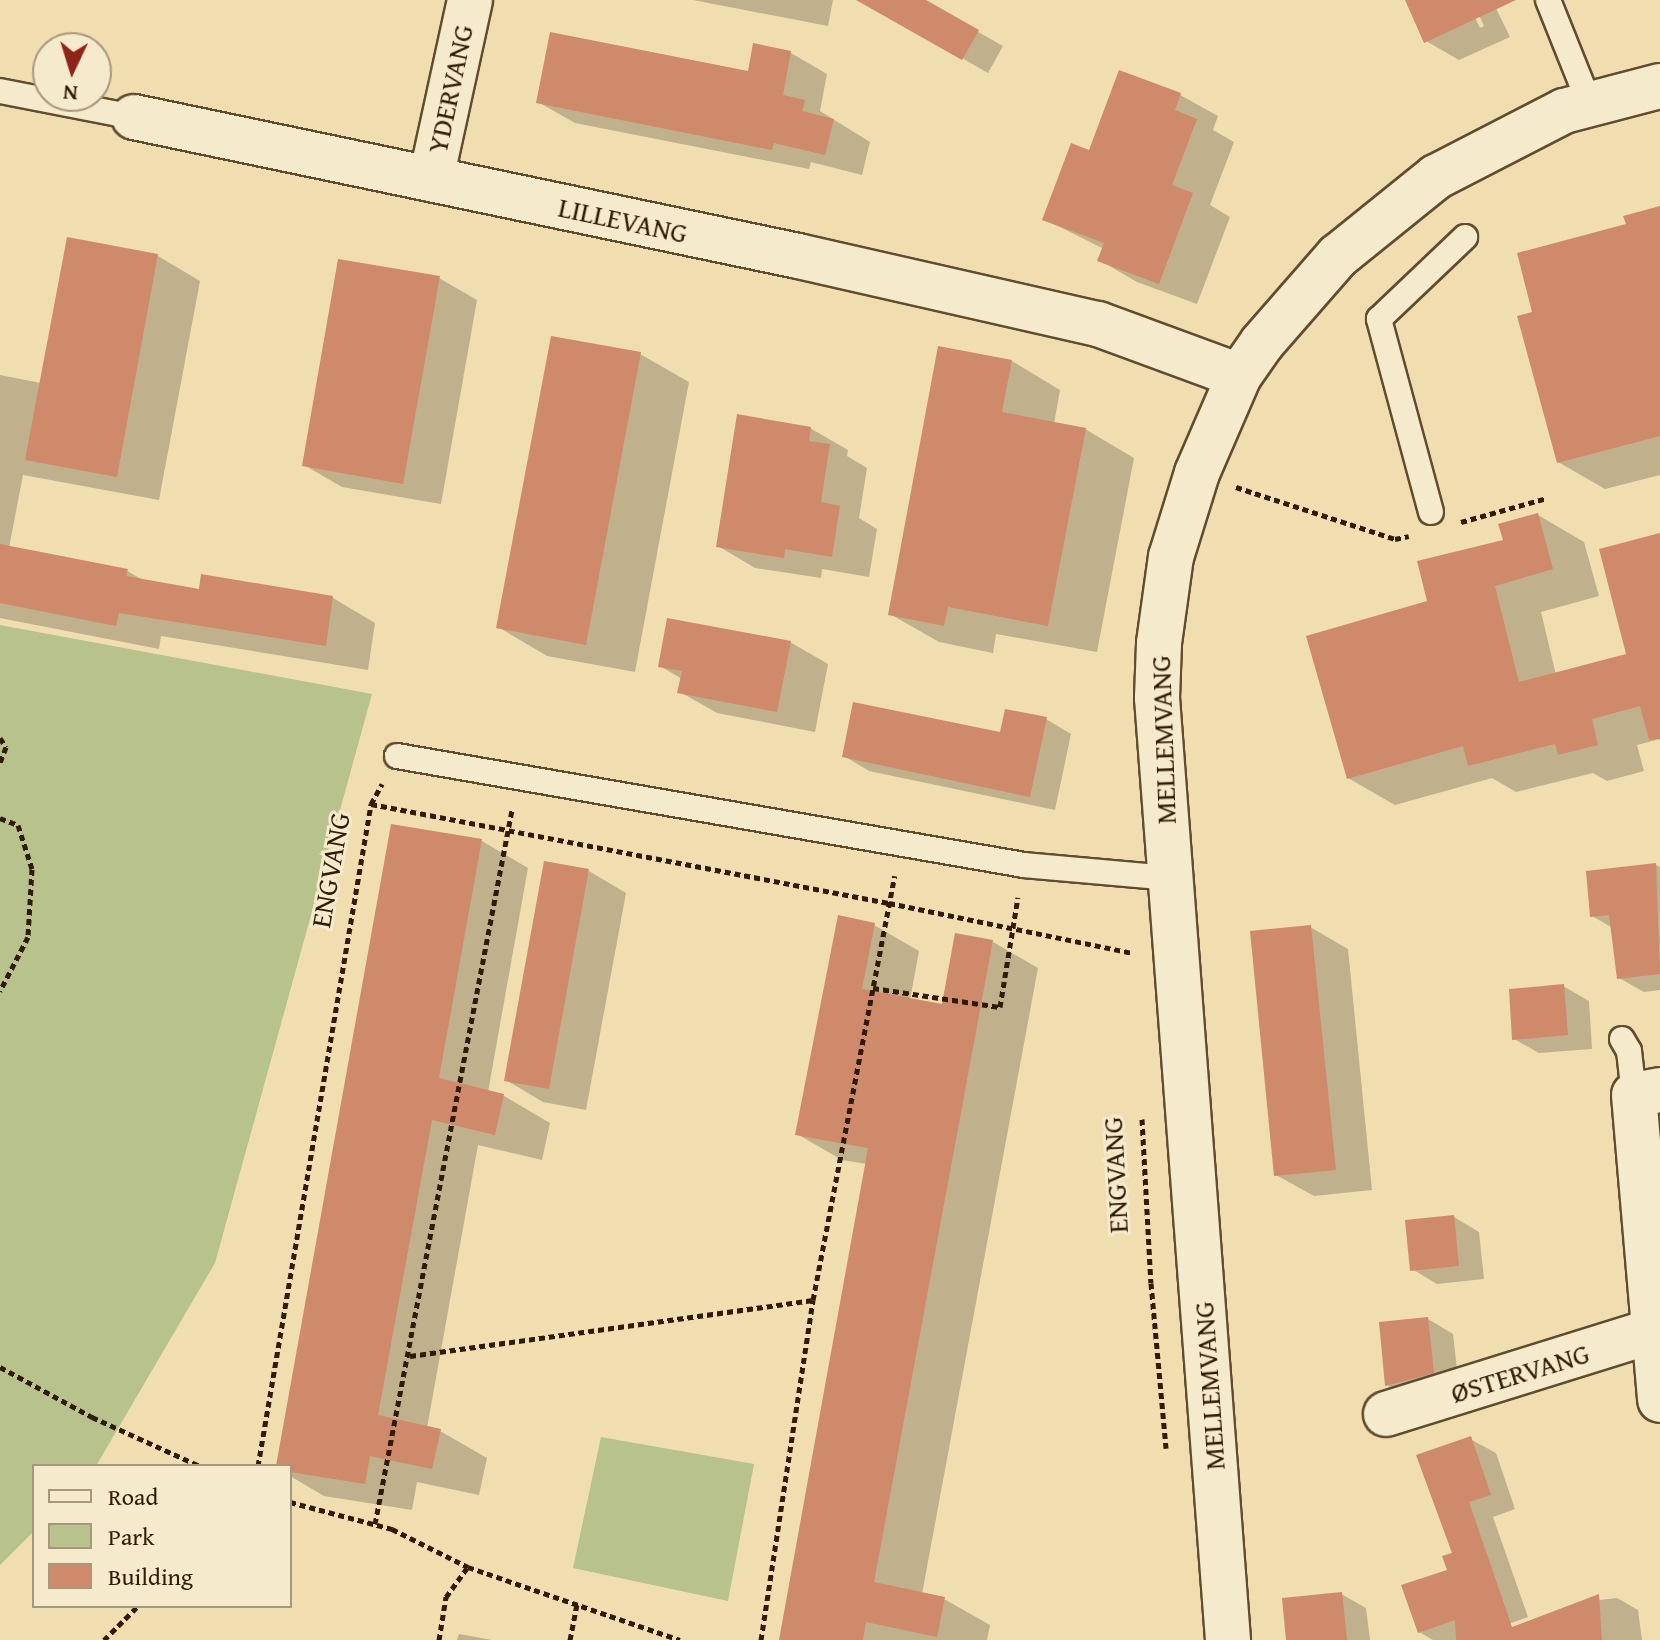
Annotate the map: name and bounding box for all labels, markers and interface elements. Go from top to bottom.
street label: YDERVANG [420,22,480,156]
north arrow [32,32,112,112]
text: N [62,77,79,110]
street label: LILLEVANG [555,190,691,250]
street label: MELLEMVANG [1143,655,1183,825]
street label: ENGVANG [303,810,357,930]
street label: ENGVANG [1095,1116,1135,1234]
street label: MELLEMVANG [1186,1301,1232,1471]
street label: ØSTERVANG [1447,1336,1593,1410]
legend [32,1464,292,1608]
text: Road [108,1479,158,1514]
text: Park [108,1519,154,1554]
text: Building [108,1559,193,1594]

